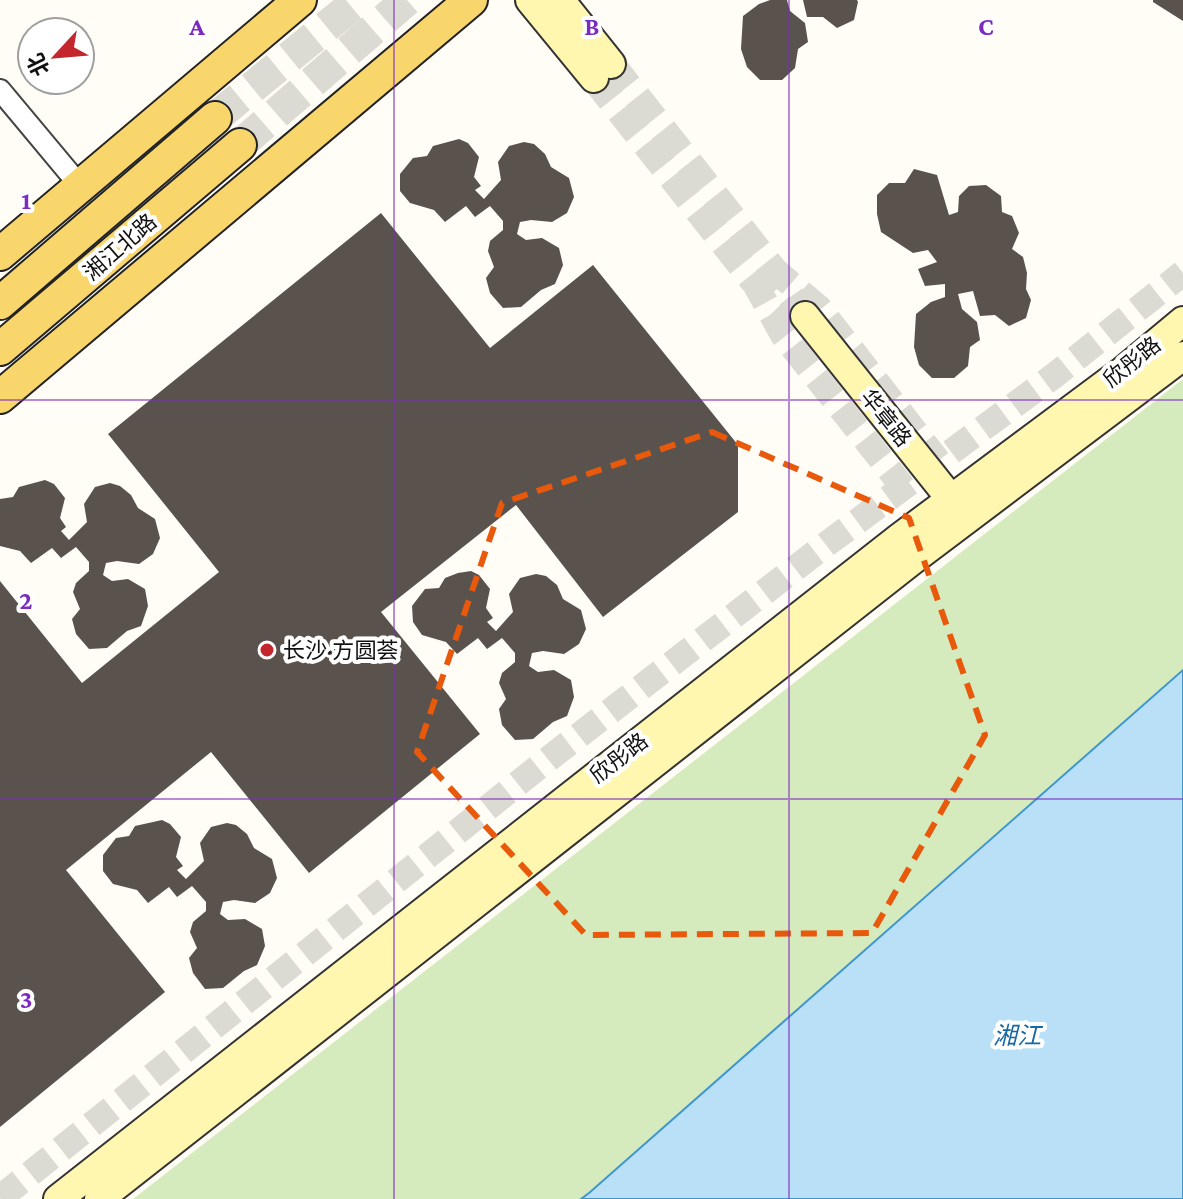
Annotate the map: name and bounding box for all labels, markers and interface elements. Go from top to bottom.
text: A [188,12,205,41]
text: B [584,12,600,41]
text: C [978,12,994,41]
north arrow [16,16,96,96]
text: 北 [22,49,55,80]
text: 1 [21,186,31,215]
street label: 湘江北路 [79,209,161,285]
street label: 欣彤路 [1098,332,1166,392]
street label: 华章路 [856,384,916,452]
text: 2 [19,586,33,615]
place label: 长沙·方圆荟 [283,638,398,663]
marker: 长沙·方圆荟 [258,641,276,659]
street label: 欣彤路 [585,728,653,788]
text: 3 [20,985,32,1014]
water label: 湘江 [993,1022,1044,1049]

